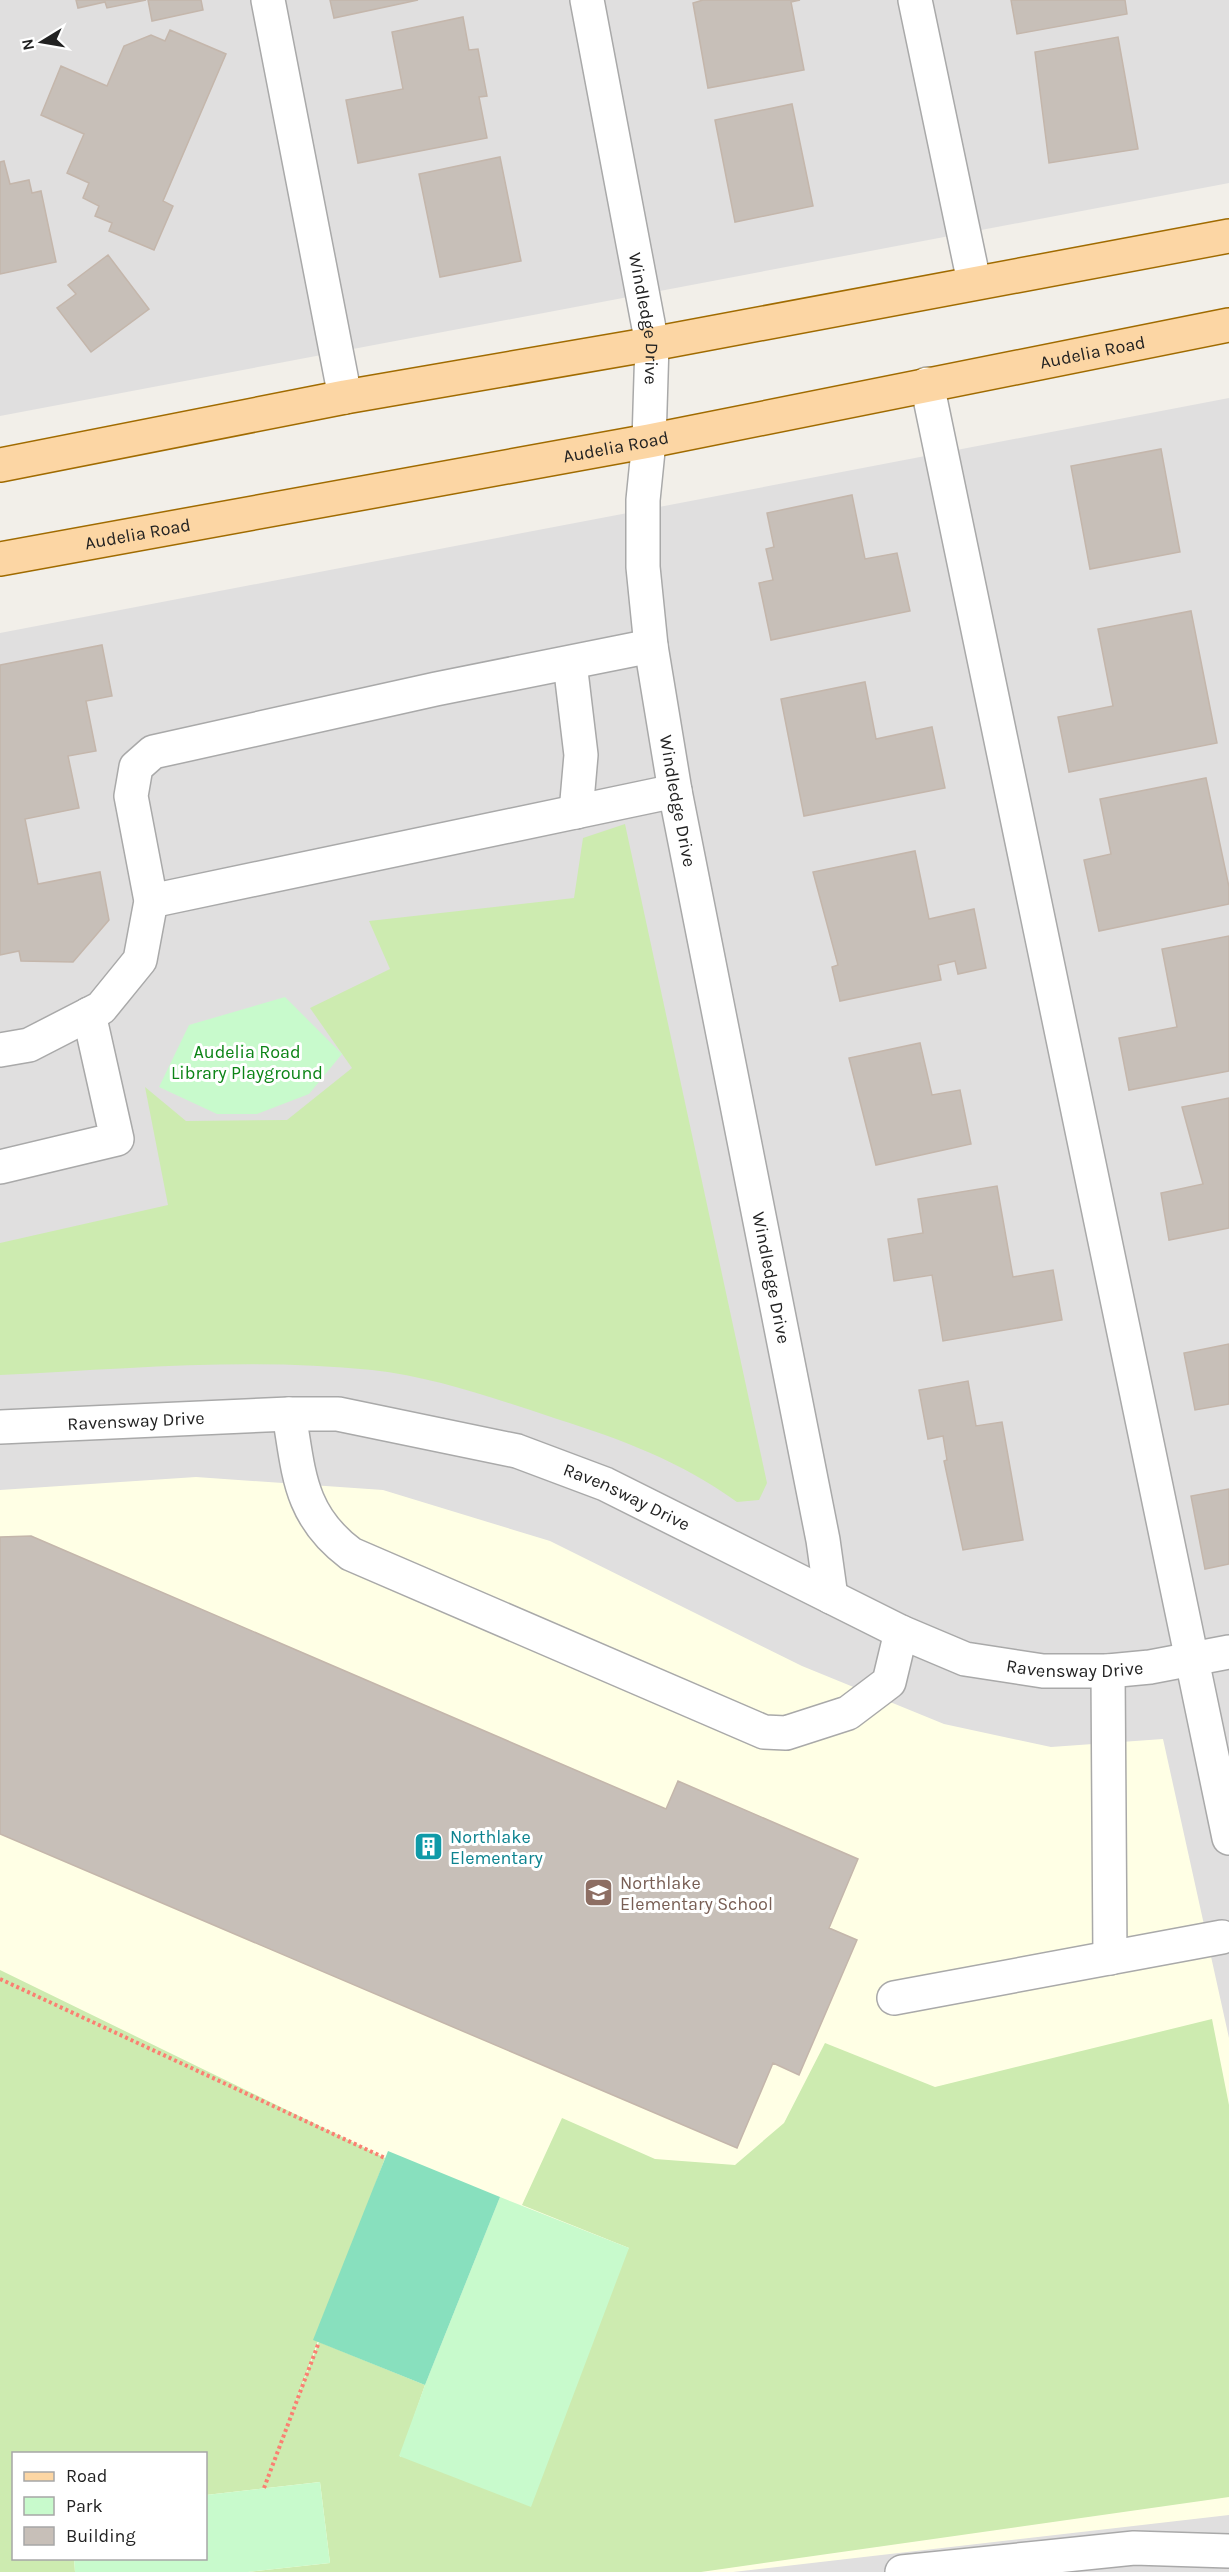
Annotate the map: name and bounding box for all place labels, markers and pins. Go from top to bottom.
place label: Northlake Elementary [450,1826,544,1869]
building icon: Northlake Elementary [413,1831,445,1863]
place label: Northlake Elementary School [620,1872,773,1915]
school or university icon: Northlake Elementary School [583,1877,615,1909]

